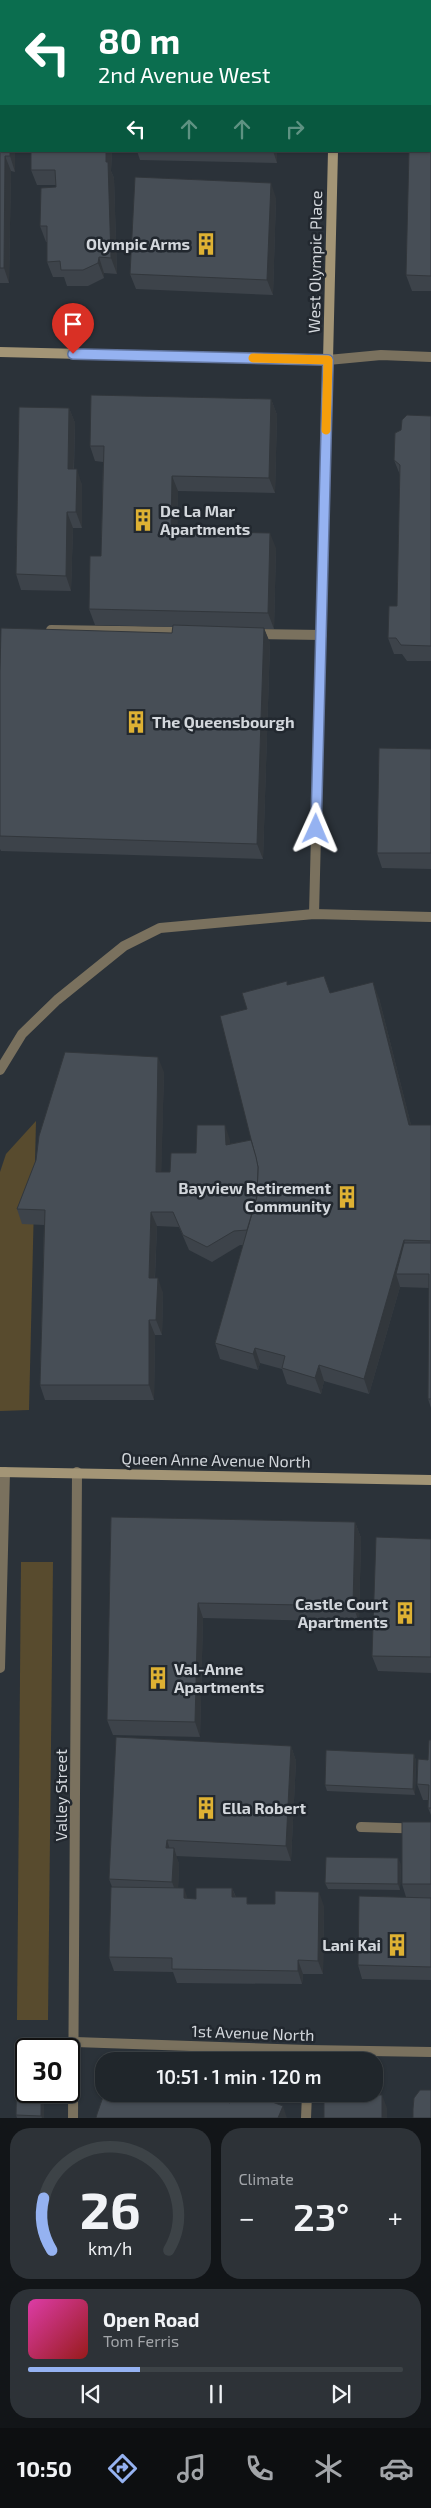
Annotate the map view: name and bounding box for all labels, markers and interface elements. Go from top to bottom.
text: 80 m [98,19,180,61]
icon: left [15,20,80,85]
text: 2nd Avenue West [98,61,270,87]
icon: left [122,115,150,143]
icon: ahead [175,115,203,143]
icon: ahead [228,115,256,143]
icon: right [281,115,309,143]
street label: West Olympic Place [304,190,325,334]
building icon: Olympic Arms [193,231,219,257]
place label: Olympic Arms [86,234,190,254]
pin [52,303,94,354]
icon: arrive [59,310,87,338]
place label: De La Mar Apartments [160,501,250,538]
building icon: De La Mar Apartments [130,507,156,533]
building icon: The Queensbourgh [123,709,149,735]
place label: The Queensbourgh [152,712,295,732]
position arrow [289,802,341,854]
place label: Bayview Retirement Community [178,1178,331,1216]
building icon: Bayview Retirement Community [334,1184,360,1210]
street label: Queen Anne Avenue North [121,1448,311,1472]
place label: Castle Court Apartments [295,1594,388,1631]
building icon: Castle Court Apartments [392,1600,418,1626]
place label: Val-Anne Apartments [174,1659,264,1696]
building icon: Val-Anne Apartments [145,1665,171,1691]
street label: Valley Street [51,1749,70,1841]
building icon: Ella Robert [193,1795,219,1821]
place label: Ella Robert [222,1798,306,1817]
building icon: Lani Kai [384,1932,410,1958]
place label: Lani Kai [322,1935,381,1954]
street label: 1st Avenue North [191,2021,315,2044]
speed limit sign: 30 [15,2038,80,2103]
text: 10:51 · 1 min · 120 m [156,2065,322,2088]
text: Climate [239,2169,294,2188]
text: 26 [80,2177,141,2239]
text: 23° [293,2193,349,2239]
text: − [239,2200,255,2234]
text: + [388,2200,403,2234]
text: km/h [88,2237,132,2259]
text: Open Road [103,2308,199,2331]
text: Tom Ferris [103,2331,179,2350]
icon: previous [77,2380,105,2408]
icon: pause [202,2380,230,2408]
icon: next [327,2380,355,2408]
icon: directions [105,2451,140,2486]
icon: music [174,2451,209,2486]
icon: phone [242,2451,277,2486]
icon: climate [311,2451,346,2486]
icon: car [379,2451,414,2486]
text: 10:50 [17,2455,72,2481]

